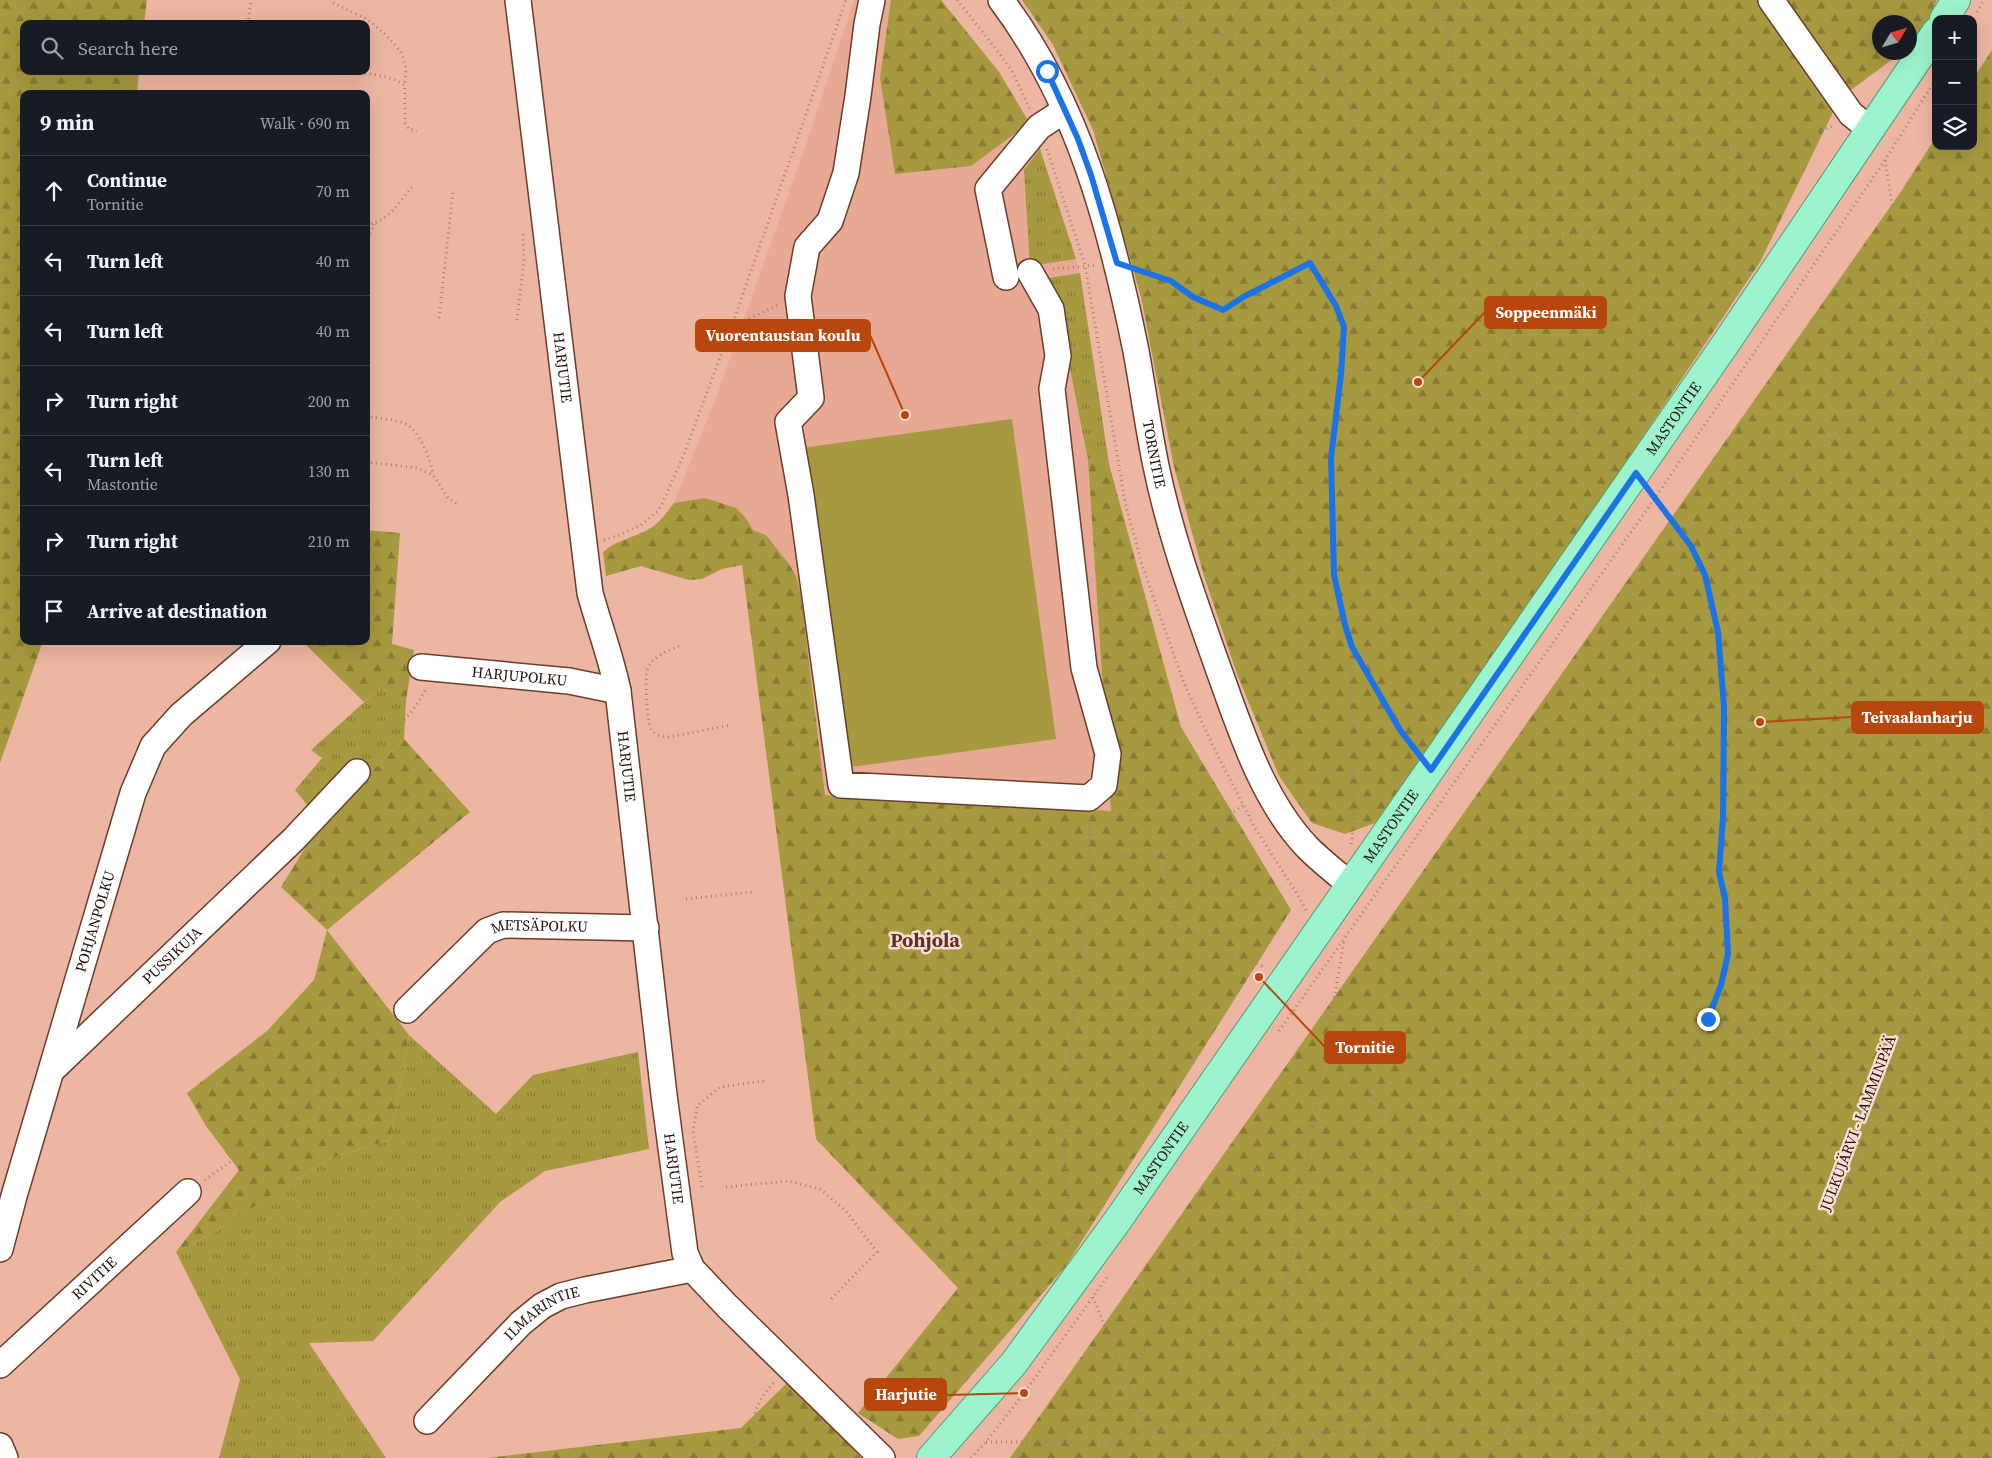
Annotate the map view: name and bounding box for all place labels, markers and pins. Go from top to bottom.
callout: Soppeenmäki [1485,297,1606,328]
callout: Vuorentaustan koulu [696,320,870,351]
callout: Teivaalanharju [1852,702,1983,733]
callout: Tornitie [1325,1032,1405,1063]
callout: Harjutie [865,1379,946,1410]

